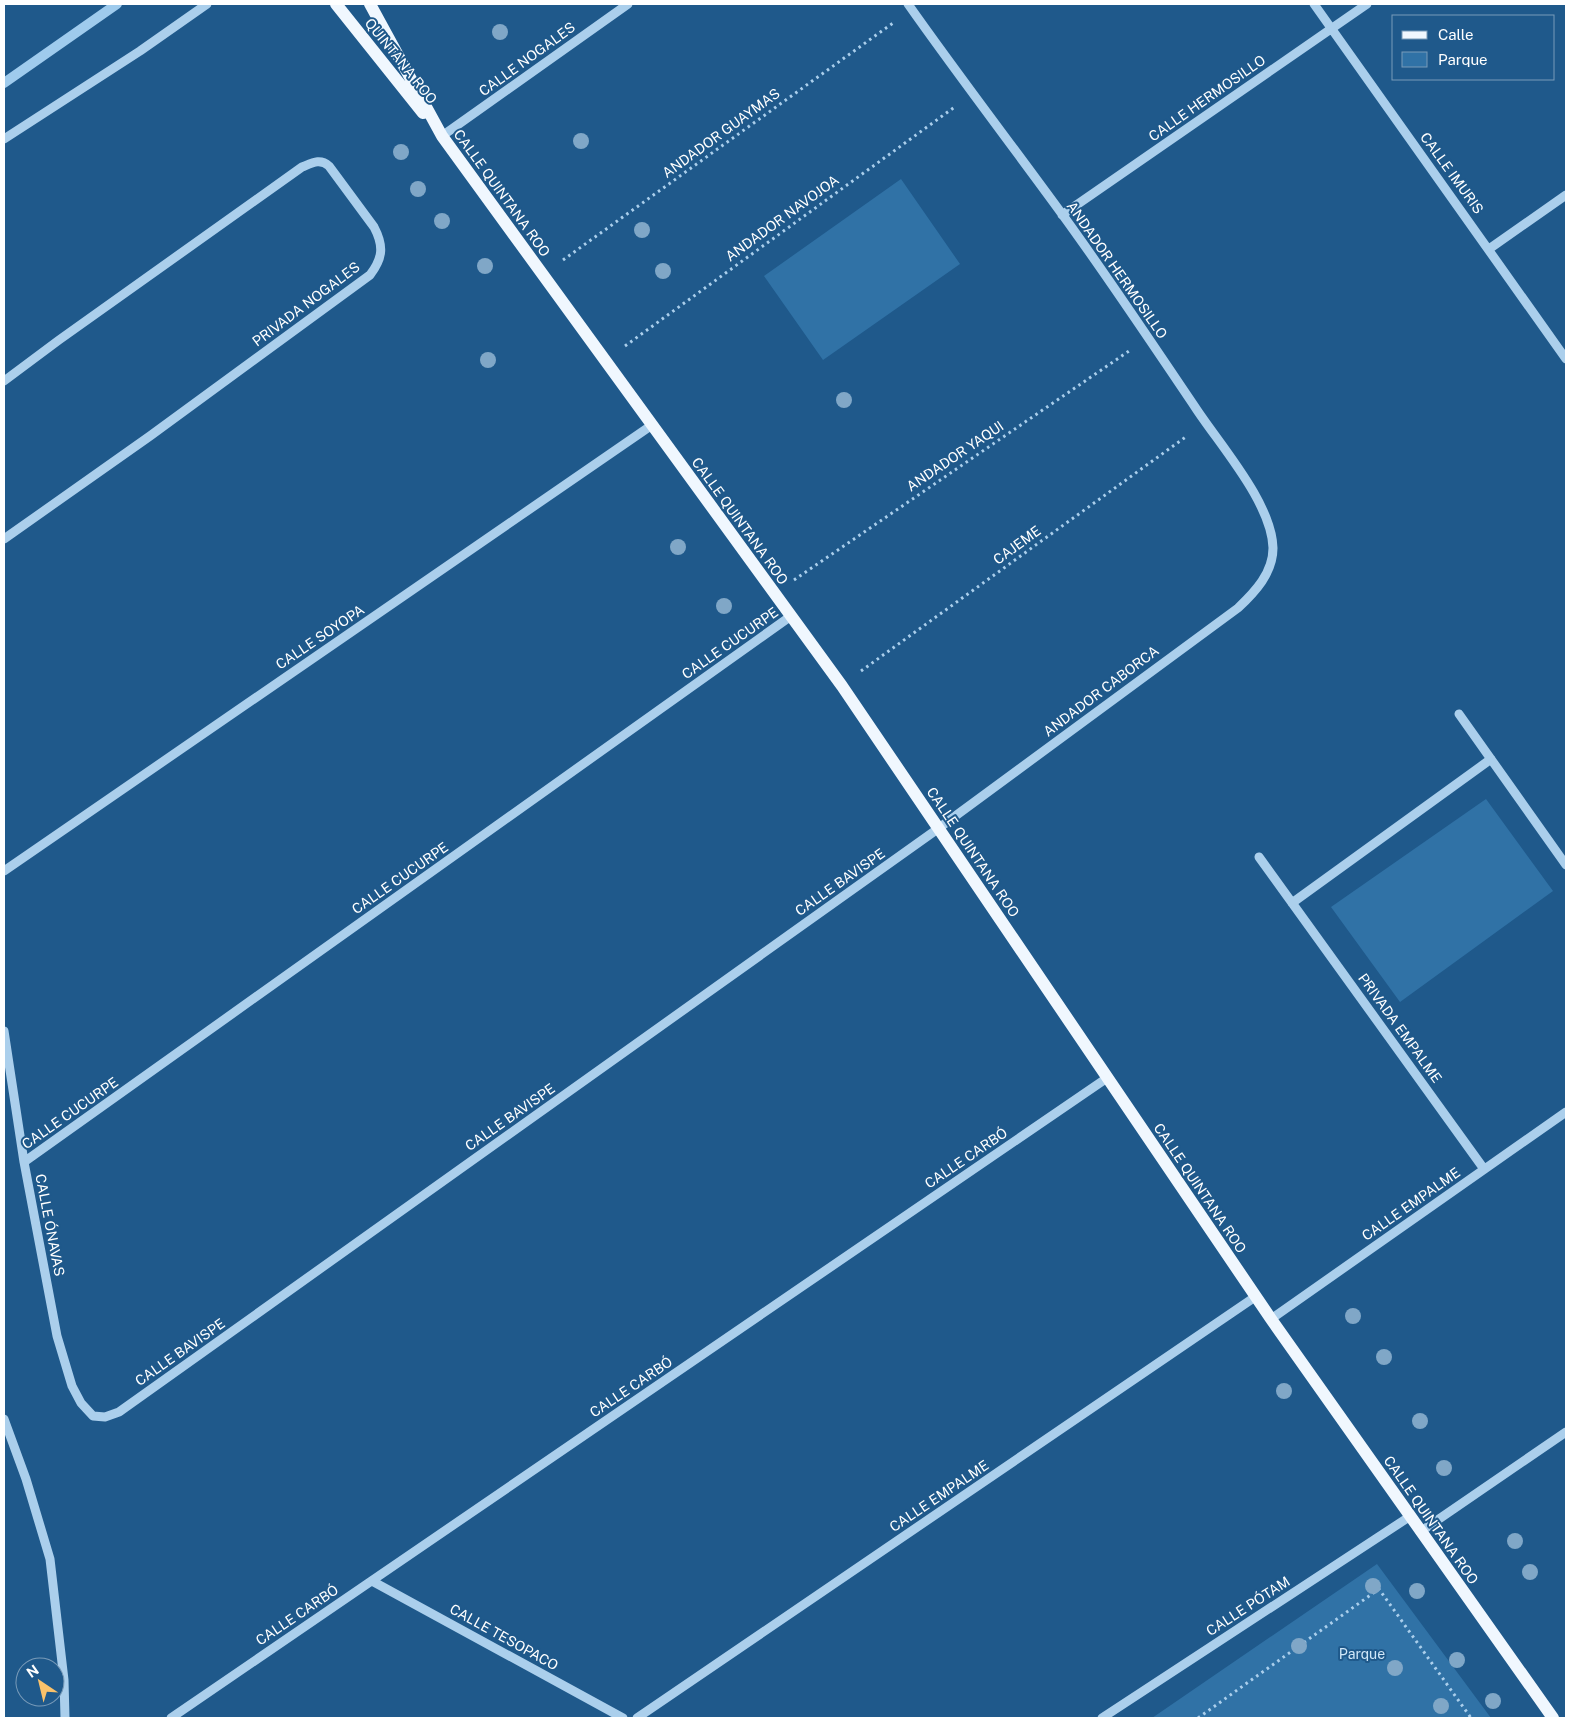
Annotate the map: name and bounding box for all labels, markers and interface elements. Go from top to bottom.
street label: QUINTANA ROO [362,15,440,107]
legend [1392,15,1555,80]
street label: CALLE NOGALES [476,19,578,99]
text: Calle [1438,26,1474,43]
text: Parque [1438,51,1488,68]
street label: CALLE HERMOSILLO [1146,52,1268,144]
street label: ANDADOR GUAYMAS [659,85,783,181]
street label: CALLE QUINTANA ROO [451,126,553,260]
street label: CALLE IMURIS [1417,129,1487,217]
street label: ANDADOR NAVOJOA [722,172,842,264]
street label: ANDADOR HERMOSILLO [1064,198,1170,342]
street label: PRIVADA NOGALES [249,258,363,350]
street label: ANDADOR YAQUI [903,418,1007,494]
street label: CALLE QUINTANA ROO [689,454,791,588]
street label: CAJEME [990,522,1044,568]
street label: CALLE SOYOPA [273,601,367,672]
street label: CALLE CUCURPE [679,604,781,682]
street label: ANDADOR CABORCA [1040,642,1162,740]
street label: CALLE QUINTANA ROO [924,784,1022,920]
street label: CALLE CUCURPE [349,839,451,917]
street label: CALLE BAVISPE [792,845,888,919]
street label: PRIVADA EMPALME [1355,970,1445,1086]
street label: CALLE CUCURPE [19,1074,121,1152]
street label: CALLE BAVISPE [462,1080,558,1154]
street label: CALLE QUINTANA ROO [1151,1120,1249,1256]
street label: CALLE CARBÓ [921,1123,1010,1192]
street label: CALLE EMPALME [1359,1164,1463,1244]
street label: CALLE ÓNAVAS [32,1172,70,1277]
street label: CALLE BAVISPE [132,1315,228,1389]
street label: CALLE CARBÓ [586,1352,675,1421]
street label: CALLE QUINTANA ROO [1381,1453,1481,1587]
street label: CALLE EMPALME [886,1457,992,1535]
street label: CALLE PÓTAM [1202,1571,1293,1639]
street label: CALLE CARBÓ [252,1580,341,1649]
street label: CALLE TESOPACO [447,1601,561,1673]
park label: Parque [1339,1646,1385,1662]
north arrow [15,1657,65,1707]
text: N [23,1662,42,1681]

